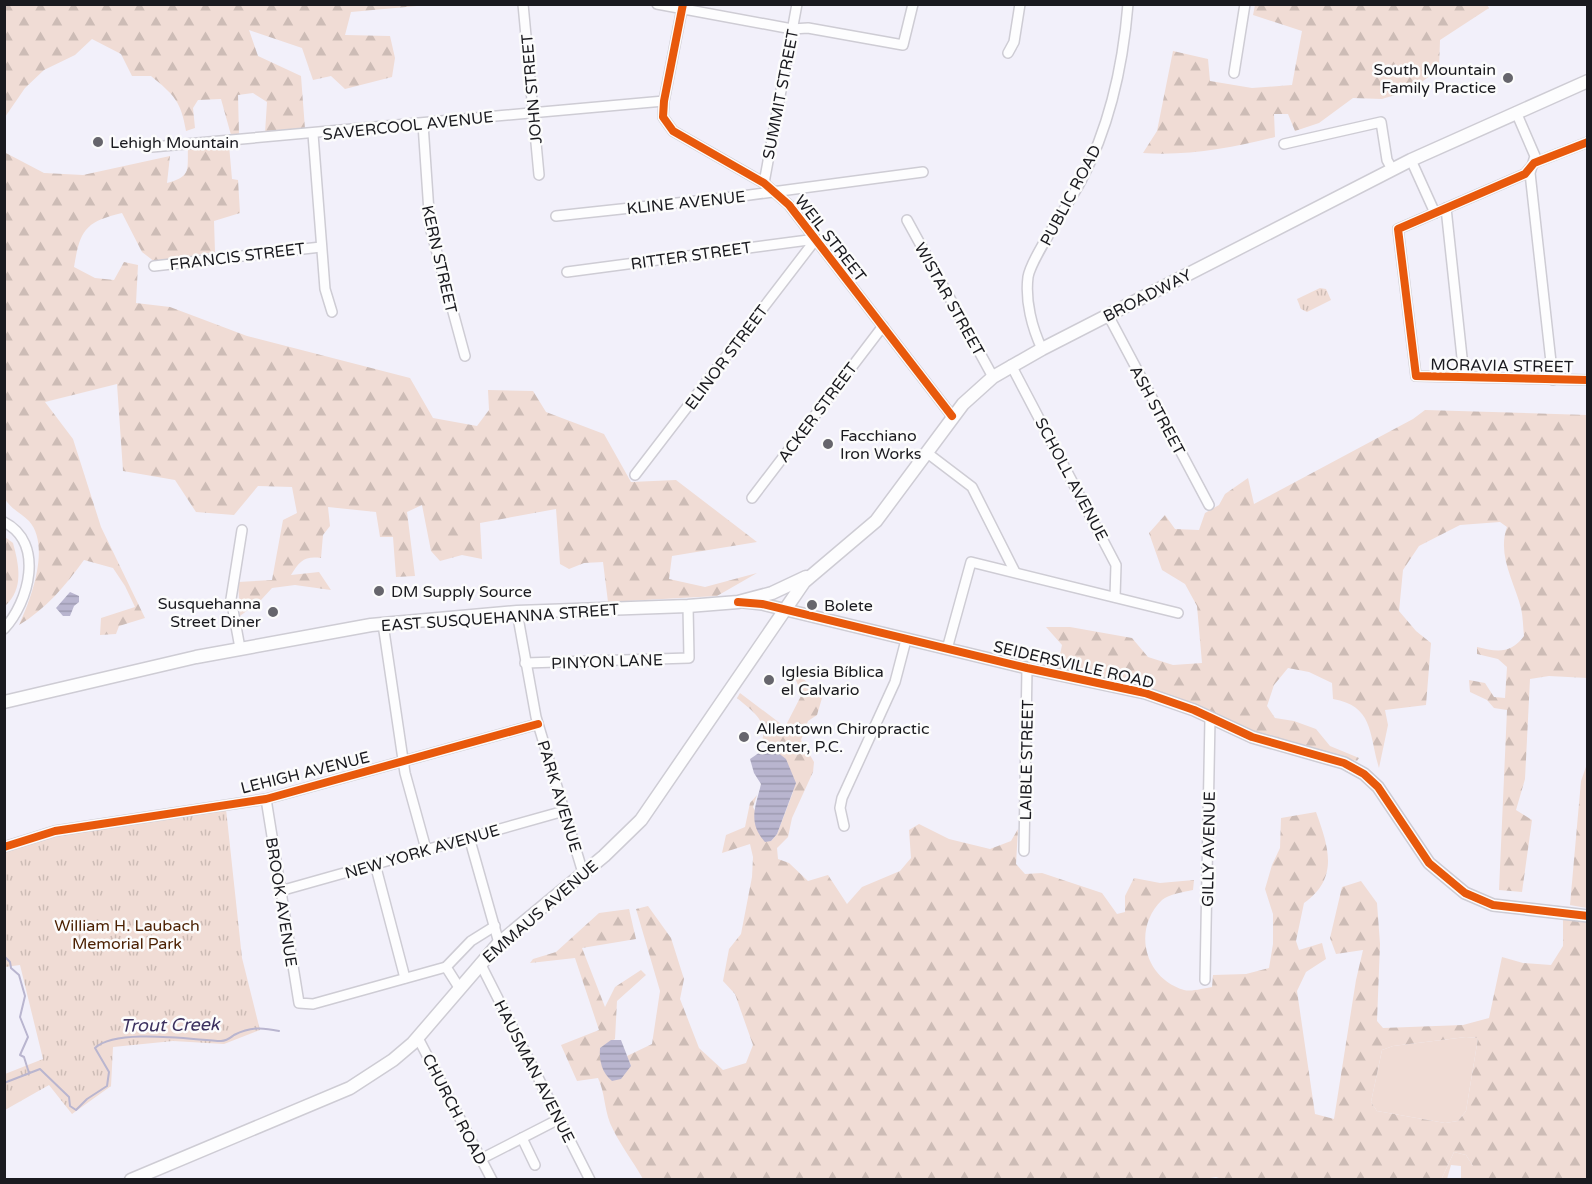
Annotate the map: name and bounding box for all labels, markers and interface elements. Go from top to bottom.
street label: SUMMIT STREET [759,27,803,161]
street label: JOHN STREET [517,33,547,145]
place label: South Mountain Family Practice [1374,60,1496,98]
marker: South Mountain Family Practice [1501,71,1515,85]
street label: SAVERCOOL AVENUE [322,107,495,145]
place label: Lehigh Mountain [110,133,239,153]
marker: Lehigh Mountain [91,135,105,149]
street label: PUBLIC ROAD [1036,142,1106,249]
street label: KLINE AVENUE [626,187,747,219]
street label: WEIL STREET [790,191,871,286]
street label: KERN STREET [417,203,461,315]
street label: RITTER STREET [629,238,753,274]
street label: FRANCIS STREET [168,239,306,275]
street label: WISTAR STREET [910,239,989,360]
street label: BROADWAY [1100,265,1195,327]
street label: ELINOR STREET [681,301,773,414]
street label: MORAVIA STREET [1430,355,1574,377]
street label: ACKER STREET [774,359,862,466]
street label: ASH STREET [1125,362,1189,459]
street label: SCHOLL AVENUE [1030,415,1112,544]
place label: Facchiano Iron Works [840,426,922,464]
marker: Facchiano Iron Works [821,437,835,451]
place label: DM Supply Source [391,582,532,602]
marker: DM Supply Source [372,584,386,598]
place label: Susquehanna Street Diner [158,594,262,632]
place label: Bolete [824,596,873,616]
marker: Bolete [805,598,819,612]
street label: EAST SUSQUEHANNA STREET [380,600,620,636]
marker: Susquehanna Street Diner [266,605,280,619]
street label: SEIDERSVILLE ROAD [991,637,1156,693]
street label: PINYON LANE [551,650,663,674]
place label: Iglesia Bíblica el Calvario [781,662,884,700]
marker: Iglesia Bíblica el Calvario [762,673,776,687]
street label: LAIBLE STREET [1016,699,1038,820]
place label: Allentown Chiropractic Center, P.C. [756,719,929,757]
marker: Allentown Chiropractic Center, P.C. [737,730,751,744]
street label: PARK AVENUE [533,738,586,855]
street label: LEHIGH AVENUE [239,747,372,799]
street label: GILLY AVENUE [1198,791,1220,907]
street label: NEW YORK AVENUE [343,820,502,884]
street label: BROOK AVENUE [261,836,301,968]
street label: EMMAUS AVENUE [479,856,603,967]
park label: William H. Laubach Memorial Park [54,916,200,954]
street label: HAUSMAN AVENUE [489,997,579,1146]
water label: Trout Creek [120,1013,221,1037]
street label: CHURCH ROAD [417,1050,491,1168]

